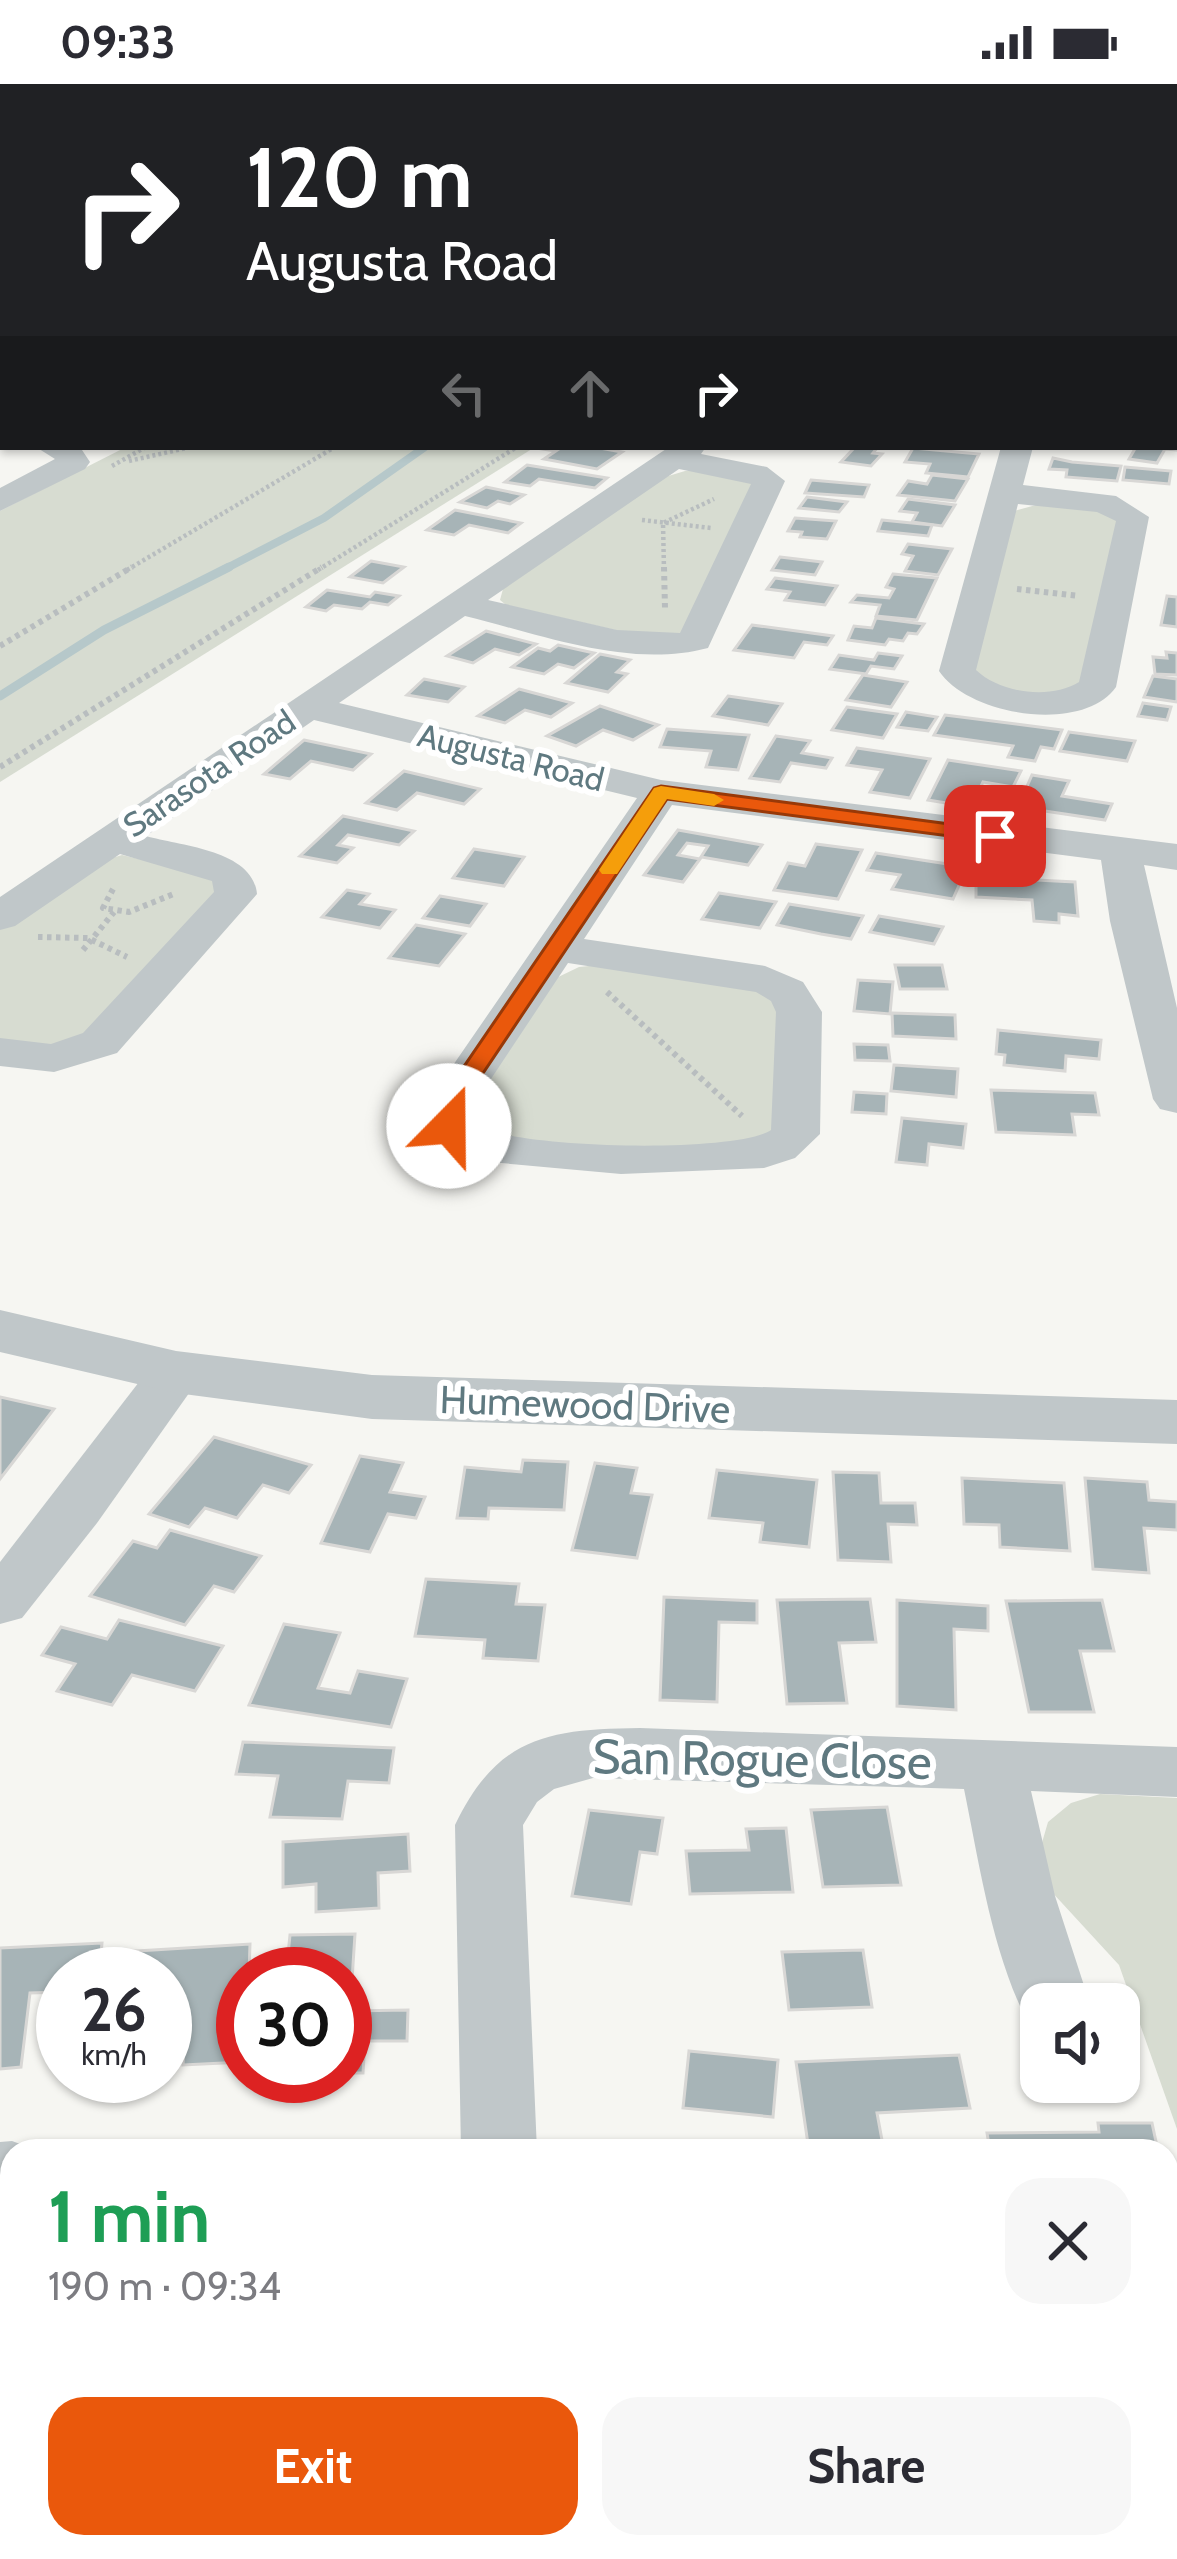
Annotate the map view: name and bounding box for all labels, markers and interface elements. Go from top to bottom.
text: 09:33 [60,15,176,69]
text: 120 m [246,126,473,228]
icon: right [48,132,204,288]
text: Augusta Road [246,228,558,294]
icon: left [431,360,497,426]
icon: ahead [557,360,623,426]
icon: right [683,360,749,426]
street label: Sarasota Road [115,701,303,845]
street label: Augusta Road [414,715,608,799]
pin [944,785,1046,887]
icon: arrive [962,803,1028,869]
position arrow [386,1063,512,1189]
street label: Humewood Drive [439,1375,731,1433]
street label: San Rogue Close [592,1727,932,1791]
speed limit sign: 30 [216,1947,372,2103]
text: 26 [81,1973,147,2046]
map controls [1020,1983,1140,2103]
button: sound [1020,1983,1140,2103]
text: km/h [81,2036,147,2073]
text: 1 min [48,2173,210,2260]
button: close [1005,2178,1131,2304]
text: 190 m · 09:34 [48,2262,281,2310]
button: Exit [48,2397,578,2535]
button: Share [602,2397,1131,2535]

